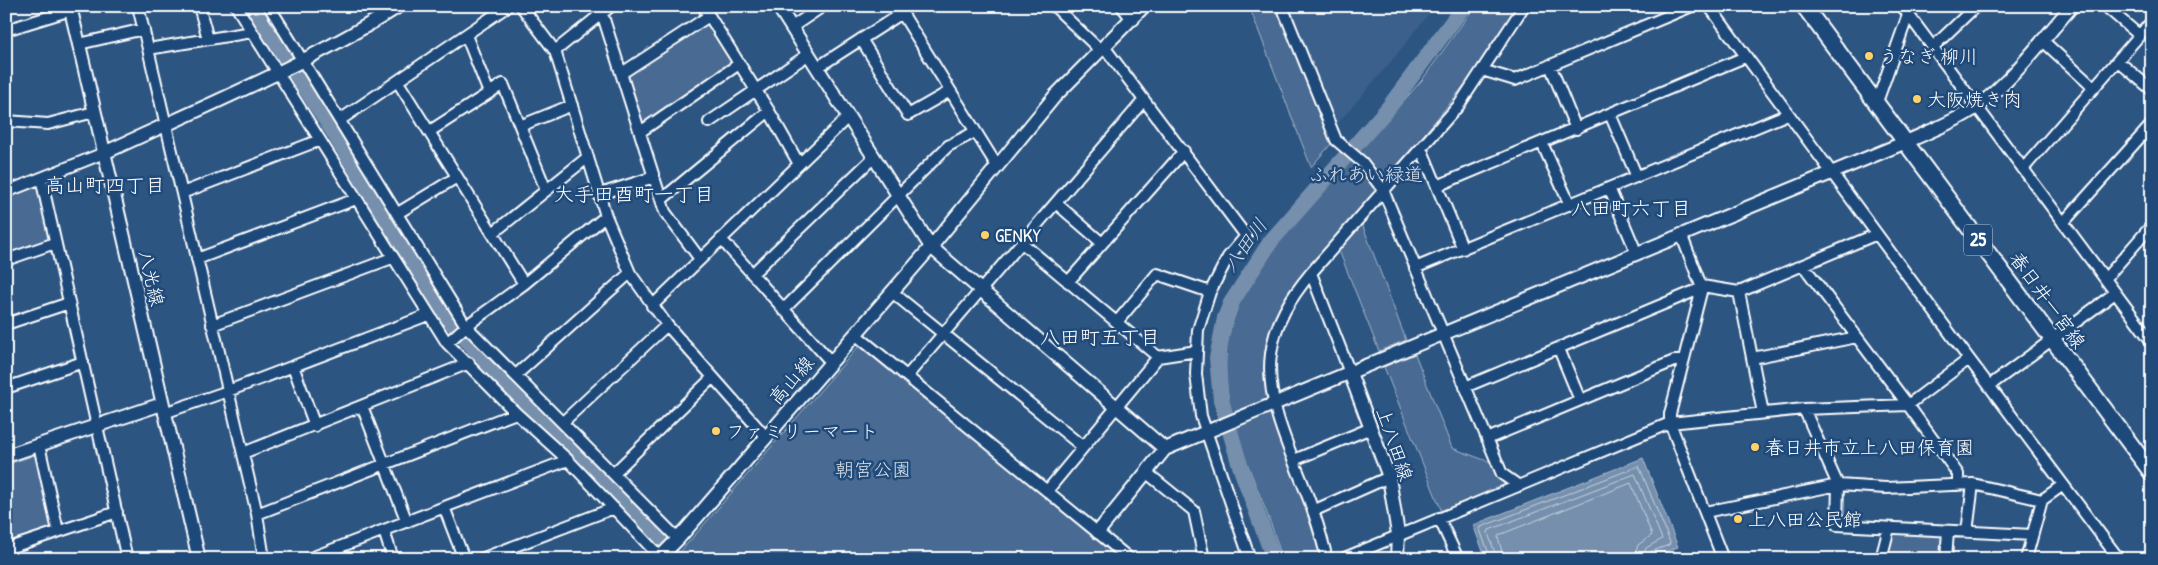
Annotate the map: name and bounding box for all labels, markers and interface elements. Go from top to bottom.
place label: うなぎ 柳川 [1879,43,1978,69]
marker: うなぎ 柳川 [1863,50,1875,62]
place label: 大阪焼き肉 [1927,86,2022,112]
marker: 大阪焼き肉 [1911,93,1923,105]
park label: ふれあい緑道 [1309,161,1423,187]
district label: 高山町四丁目 [45,171,165,198]
district label: 大手田酉町一丁目 [554,180,714,207]
district label: 八田町六丁目 [1571,194,1691,221]
water label: 八田川 [1216,213,1273,277]
place label: GENKY [995,222,1042,248]
road number: 25 [1964,224,1992,256]
marker: GENKY [979,229,991,241]
street label: 春日井一宮線 [2004,246,2092,354]
street label: 八光線 [133,247,171,309]
district label: 八田町五丁目 [1040,323,1160,350]
street label: 高山線 [762,350,820,410]
street label: 上八田線 [1370,404,1420,484]
place label: ファミリーマート [726,418,878,444]
marker: ファミリーマート [710,425,722,437]
place label: 春日井市立上八田保育園 [1765,434,1974,460]
marker: 春日井市立上八田保育園 [1749,441,1761,453]
park label: 朝宮公園 [835,456,911,482]
place label: 上八田公民館 [1748,506,1862,532]
marker: 上八田公民館 [1732,513,1744,525]

